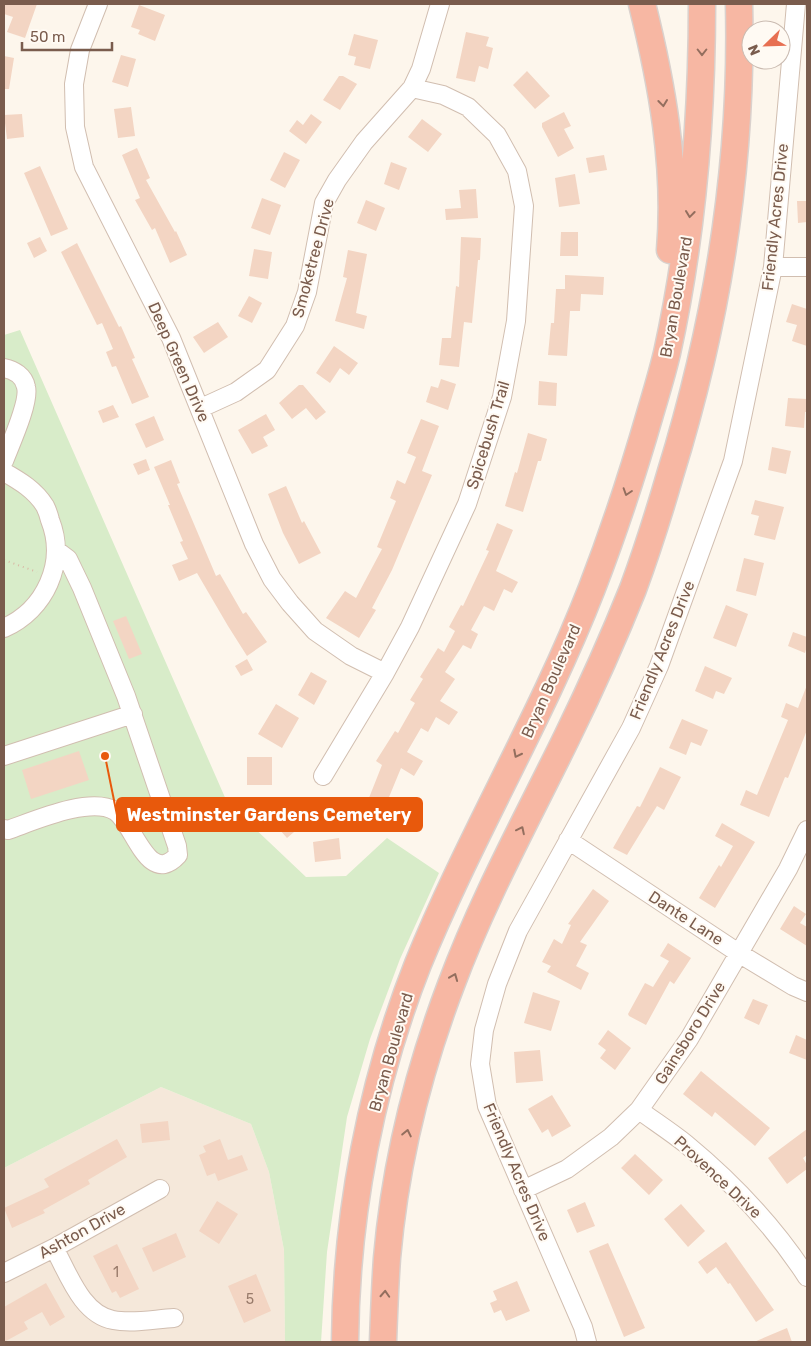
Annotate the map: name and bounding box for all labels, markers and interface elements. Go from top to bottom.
scale bar [22,20,112,52]
north arrow [741,20,791,70]
text: 50 m [30,28,65,46]
text: N [745,42,764,58]
one-way arrow [697,49,707,57]
one-way arrow [657,99,668,107]
street label: Friendly Acres Drive [758,142,792,292]
street label: Smoketree Drive [288,196,338,320]
one-way arrow [685,210,695,219]
street label: Bryan Boulevard [656,235,696,359]
street label: Deep Green Drive [144,299,214,425]
street label: Spicebush Trail [463,379,513,491]
one-way arrow [623,487,633,496]
street label: Friendly Acres Drive [625,578,699,722]
street label: Bryan Boulevard [517,621,585,741]
one-way arrow [513,749,523,758]
callout: Westminster Gardens Cemetery [117,798,422,831]
text: Westminster Gardens Cemetery [126,804,412,826]
one-way arrow [515,826,525,835]
street label: Dante Lane [645,887,727,949]
one-way arrow [448,973,458,982]
street label: Gainsboro Drive [651,978,729,1088]
street label: Bryan Boulevard [365,990,417,1114]
street label: Friendly Acres Drive [479,1100,555,1244]
one-way arrow [401,1128,412,1137]
street label: Provence Drive [670,1132,766,1222]
street label: Ashton Drive [35,1199,129,1263]
house number: 1 [113,1264,119,1281]
one-way arrow [380,1289,391,1297]
house number: 5 [246,1291,254,1308]

